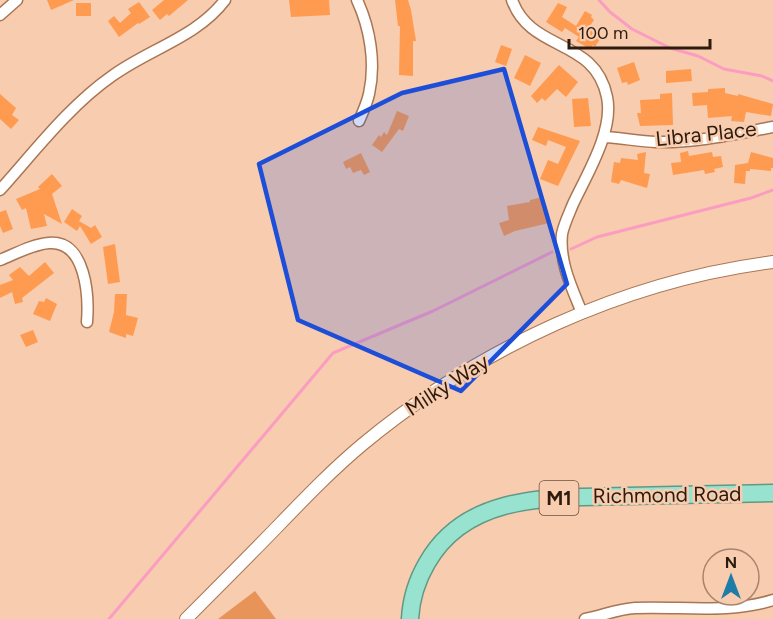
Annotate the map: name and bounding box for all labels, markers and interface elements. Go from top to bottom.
scale bar [569,12,710,50]
text: 100 m [578,22,628,44]
street label: Libra Place [654,116,758,151]
street label: Milky Way [400,348,493,421]
road number: M1 [540,481,578,515]
street label: Richmond Road [592,481,742,508]
north arrow [701,547,761,607]
text: N [725,553,737,572]

